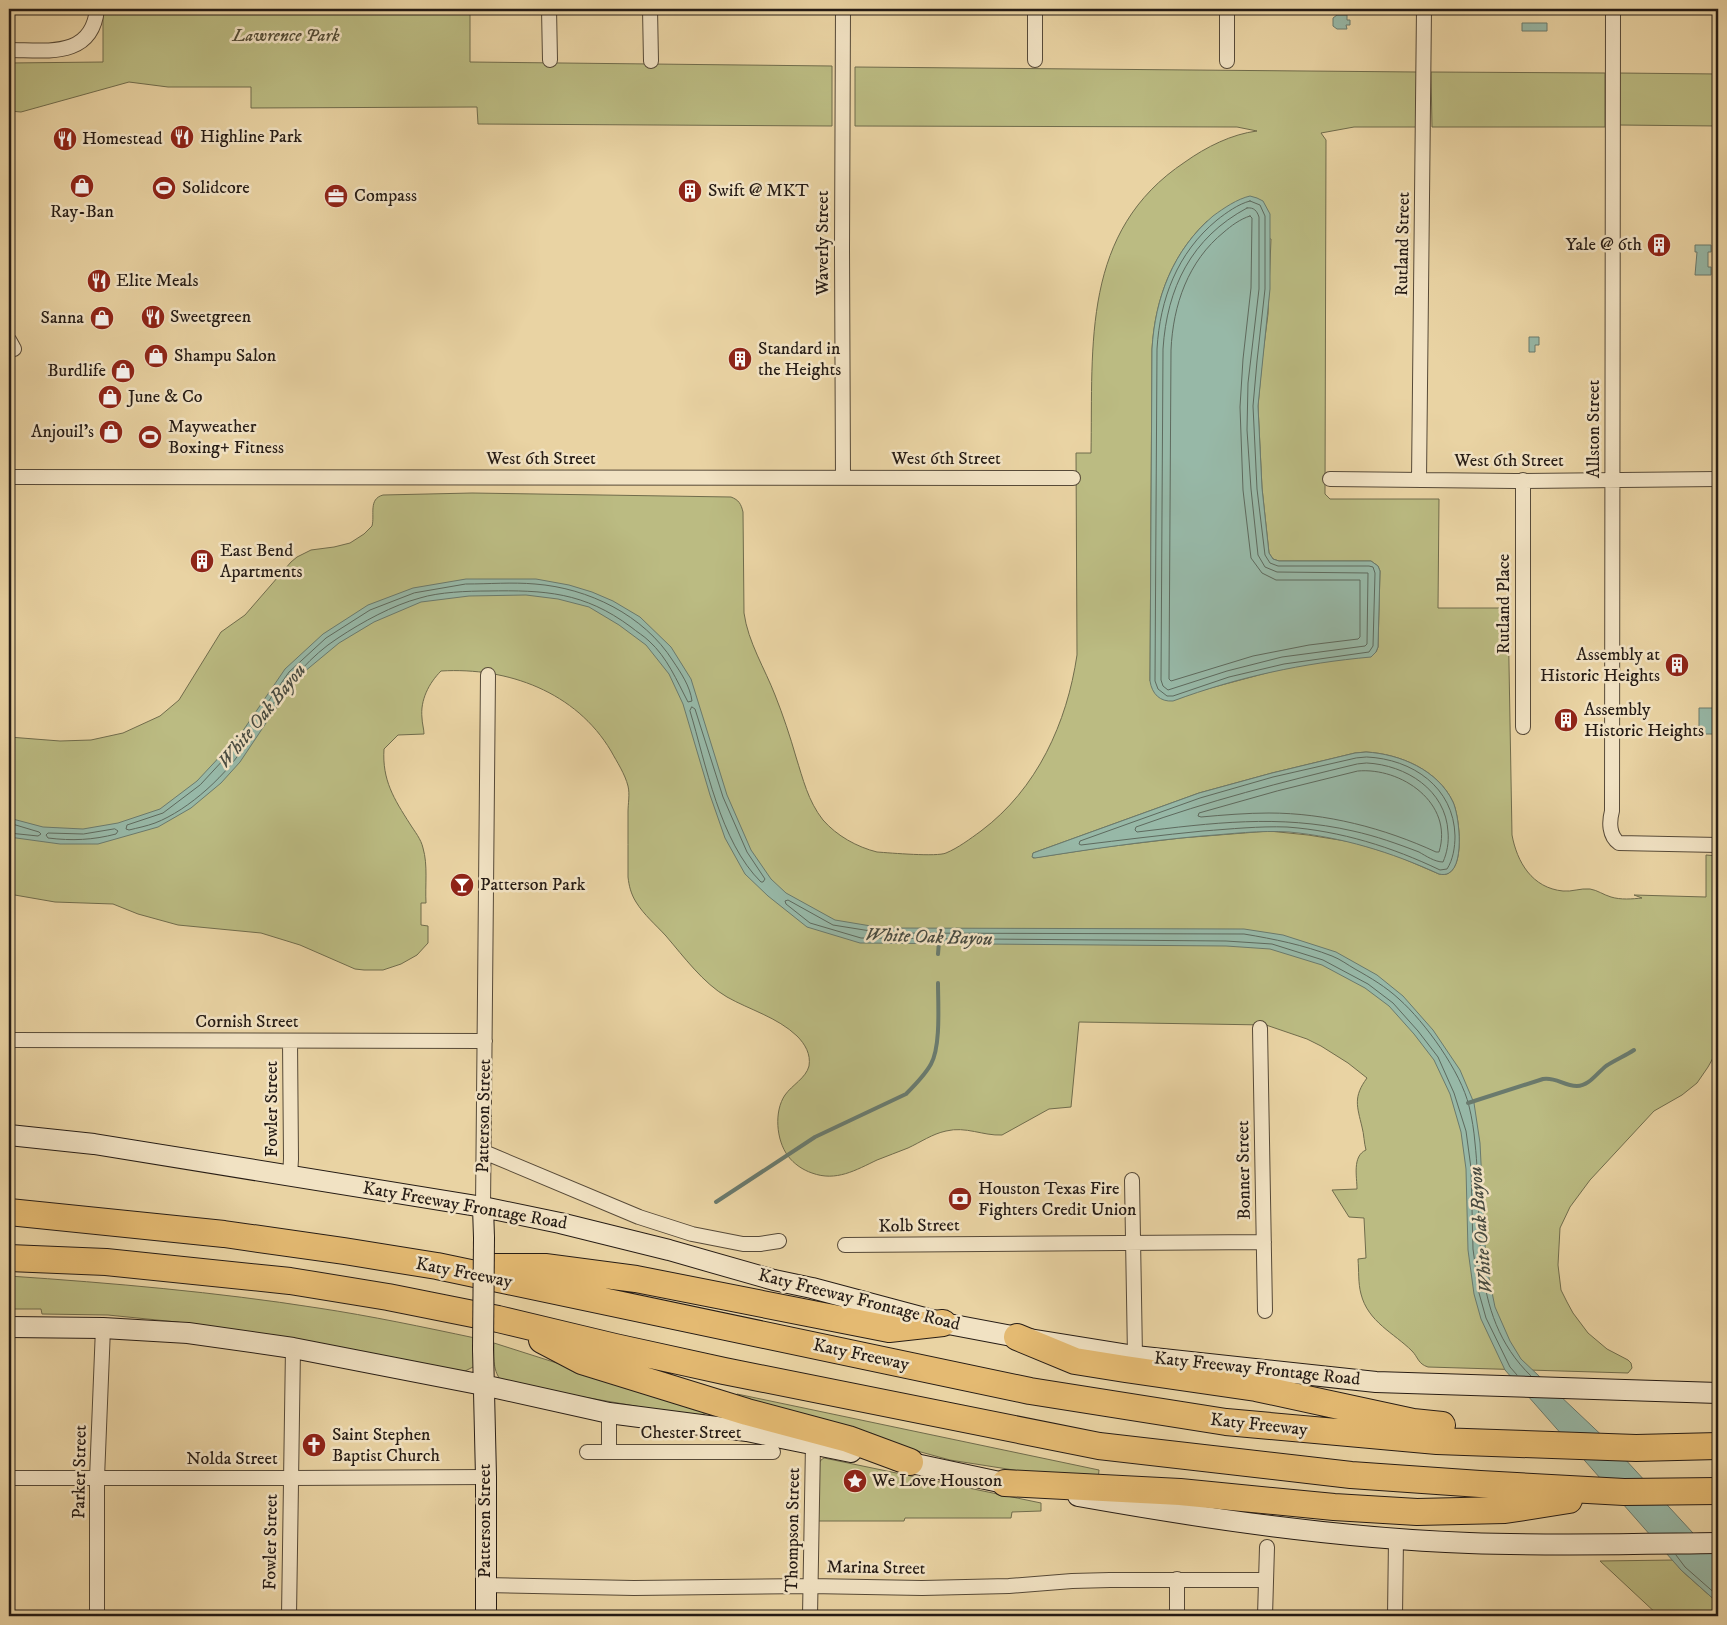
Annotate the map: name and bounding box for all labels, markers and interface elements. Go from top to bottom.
park label: Lawrence Park [232,25,340,47]
restaurant icon: Highline Park [169,124,195,150]
restaurant icon: Homestead [52,126,78,152]
place label: Highline Park [200,126,302,148]
place label: Homestead [82,128,162,150]
shop icon: Ray-Ban [69,173,95,199]
sports icon: Solidcore [151,175,177,201]
place label: Solidcore [182,177,250,199]
building icon: Swift @ MKT [677,178,703,204]
place label: Swift @ MKT [708,180,809,202]
office icon: Compass [323,183,349,209]
place label: Compass [354,185,417,207]
street label: Waverly Street [812,190,834,297]
street label: Rutland Street [1391,191,1415,296]
place label: Ray-Ban [50,201,114,223]
building icon: Yale @ 6th [1646,232,1672,258]
place label: Yale @ 6th [1565,234,1643,256]
restaurant icon: Elite Meals [86,268,112,294]
place label: Elite Meals [116,270,199,292]
restaurant icon: Sweetgreen [140,304,166,330]
shop icon: Sanna [89,305,115,331]
place label: Sweetgreen [170,306,252,328]
place label: Sanna [40,307,84,329]
place label: Standard in the Heights [758,338,841,381]
shop icon: Shampu Salon [143,343,169,369]
place label: Shampu Salon [174,345,277,367]
building icon: Standard in the Heights [727,346,753,372]
shop icon: Burdlife [110,358,136,384]
place label: Burdlife [47,360,106,382]
street label: Allston Street [1583,379,1605,478]
shop icon: June & Co [97,384,123,410]
place label: June & Co [126,386,203,408]
place label: Mayweather Boxing+ Fitness [168,416,284,459]
shop icon: Anjouil's [98,419,124,445]
place label: Anjouil's [31,421,94,443]
sports icon: Mayweather Boxing+ Fitness [137,424,163,450]
street label: West 6th Street [485,448,596,470]
street label: West 6th Street [890,448,1001,470]
street label: West 6th Street [1453,450,1564,472]
place label: East Bend Apartments [220,540,303,583]
building icon: East Bend Apartments [189,548,215,574]
street label: Rutland Place [1493,554,1515,654]
place label: Assembly at Historic Heights [1540,644,1660,687]
building icon: Assembly at Historic Heights [1664,652,1690,678]
water label: White Oak Bayou [213,659,311,773]
place label: Assembly Historic Heights [1584,699,1704,742]
building icon: Assembly Historic Heights [1553,707,1579,733]
bar icon: Patterson Park [449,872,475,898]
place label: Patterson Park [480,874,586,896]
water label: White Oak Bayou [865,923,993,951]
street label: Cornish Street [195,1011,299,1033]
street label: Patterson Street [472,1058,496,1173]
street label: Fowler Street [261,1061,283,1157]
street label: Bonner Street [1232,1120,1256,1220]
water label: White Oak Bayou [1464,1165,1498,1295]
street label: Katy Freeway Frontage Road [361,1177,569,1235]
place label: Houston Texas Fire Fighters Credit Union [978,1178,1137,1221]
bank icon: Houston Texas Fire Fighters Credit Union [947,1186,973,1212]
street label: Kolb Street [878,1214,960,1238]
street label: Katy Freeway [414,1253,515,1293]
street label: Katy Freeway Frontage Road [756,1264,962,1336]
street label: Katy Freeway [811,1334,912,1376]
street label: Katy Freeway Frontage Road [1153,1347,1361,1391]
street label: Katy Freeway [1209,1409,1309,1441]
street label: Chester Street [640,1422,742,1444]
place label: Saint Stephen Baptist Church [332,1424,440,1467]
street label: Parker Street [68,1425,92,1519]
church icon: Saint Stephen Baptist Church [301,1432,327,1458]
street label: Nolda Street [186,1448,278,1470]
street label: Patterson Street [474,1464,496,1578]
street label: Thompson Street [781,1467,805,1593]
place icon: We Love Houston [842,1468,868,1494]
place label: We Love Houston [871,1470,1003,1492]
street label: Fowler Street [259,1493,283,1590]
street label: Marina Street [826,1556,926,1580]

